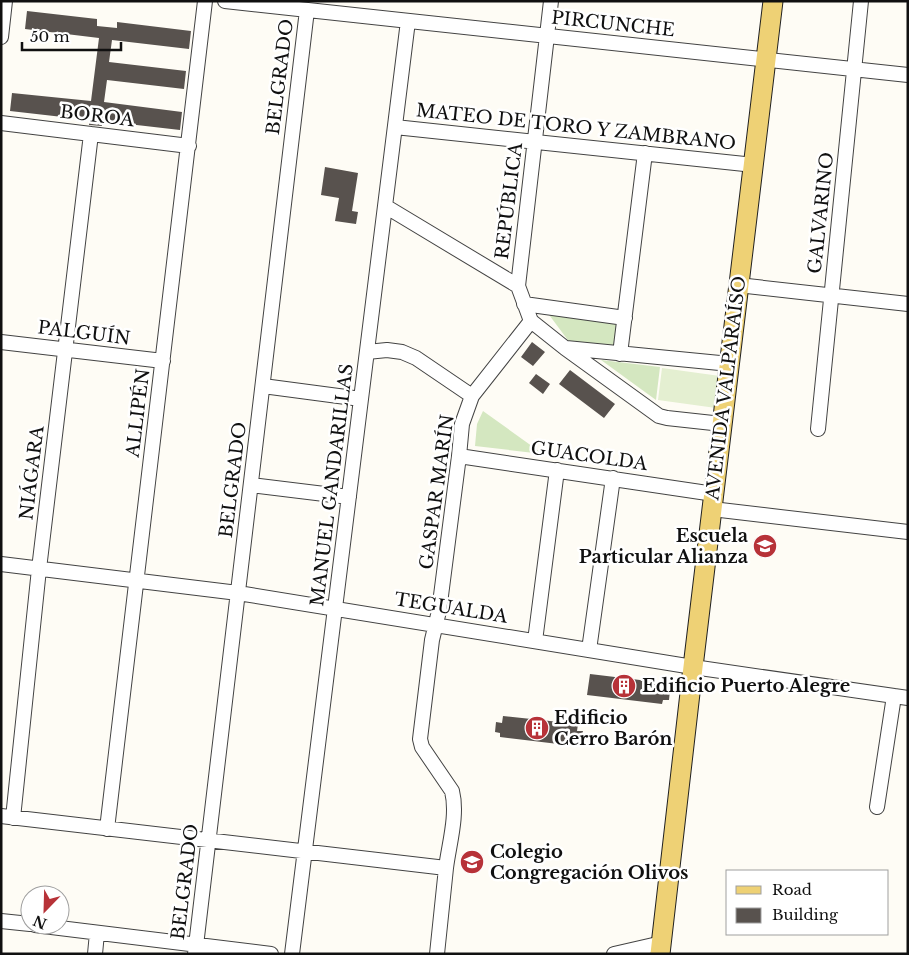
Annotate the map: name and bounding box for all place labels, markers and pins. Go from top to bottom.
place label: Escuela Particular Alianza [579,525,749,568]
school or university icon: Escuela Particular Alianza [752,533,778,559]
building icon: Edificio Puerto Alegre [611,673,637,699]
place label: Edificio Puerto Alegre [642,675,850,697]
place label: Edificio Cerro Barón [554,707,672,750]
building icon: Edificio Cerro Barón [524,715,550,741]
place label: Colegio Congregación Olivos [490,841,688,884]
school or university icon: Colegio Congregación Olivos [459,849,485,875]

